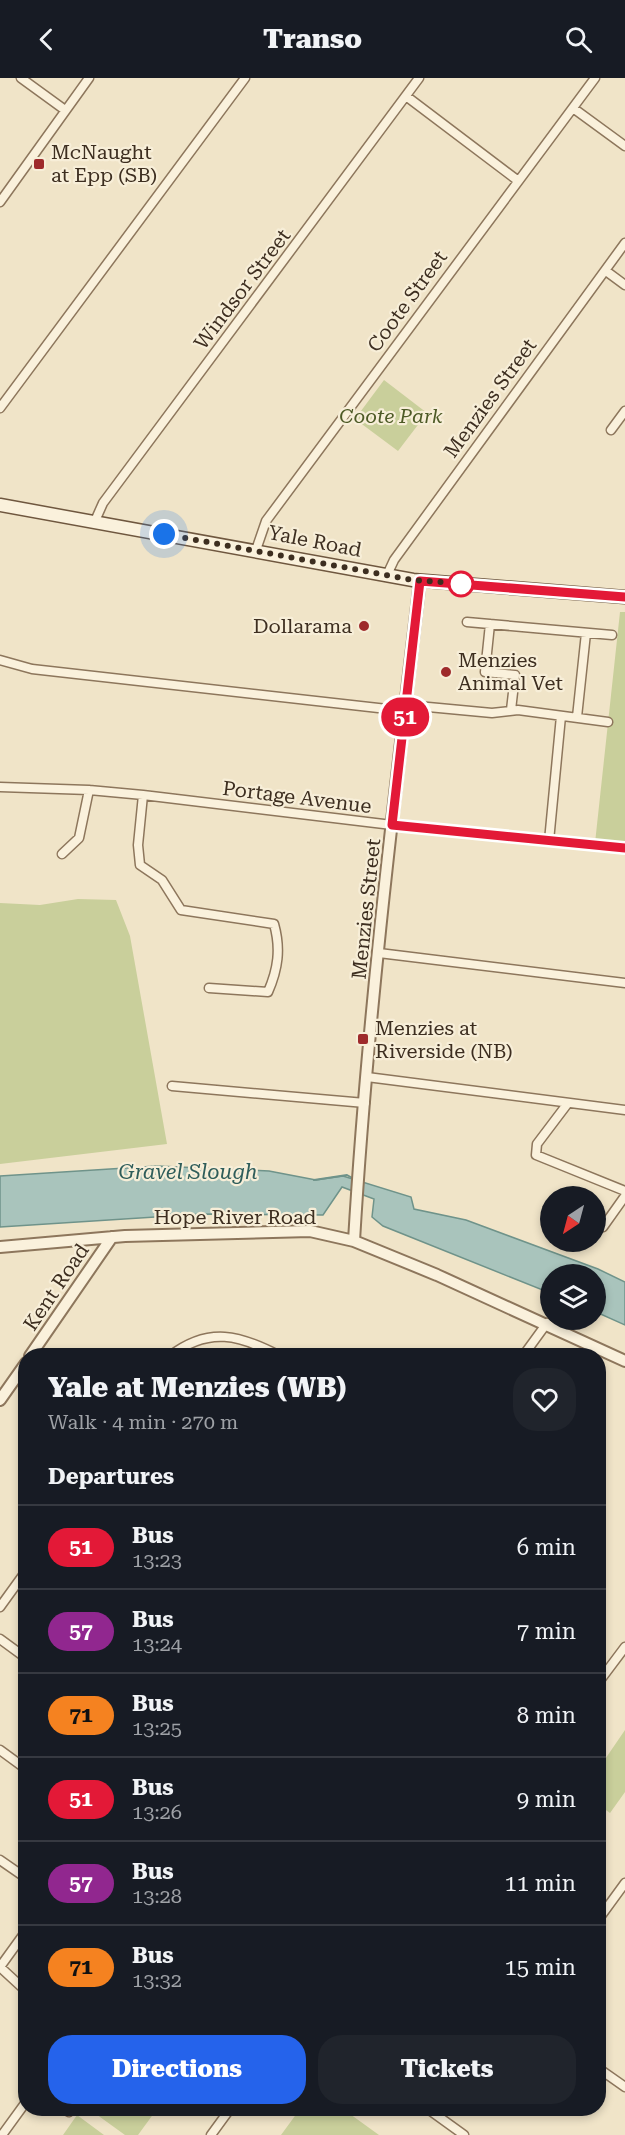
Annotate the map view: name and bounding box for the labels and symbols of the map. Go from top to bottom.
place label: McNaught at Epp (SB) [51,140,157,187]
marker: McNaught at Epp (SB) [32,157,46,171]
street label: Windsor Street [189,224,295,354]
street label: Coote Street [362,245,452,356]
street label: Menzies Street [439,333,542,462]
park label: Coote Park [339,404,443,428]
your location [149,519,179,549]
street label: Yale Road [266,520,364,562]
unlabelled marker [448,571,474,597]
place label: Dollarama [253,614,352,638]
marker: Dollarama [357,619,371,633]
place label: Menzies Animal Vet [458,648,563,695]
marker: Menzies Animal Vet [439,665,453,679]
line badge: 51 [378,698,432,736]
street label: Portage Avenue [221,776,373,818]
street label: Menzies Street [347,837,385,981]
place label: Menzies at Riverside (NB) [375,1016,513,1063]
marker: Menzies at Riverside (NB) [356,1032,370,1046]
water label: Gravel Slough [118,1160,258,1184]
north arrow [540,1186,606,1252]
street label: Hope River Road [154,1205,317,1229]
street label: Kent Road [18,1239,94,1335]

